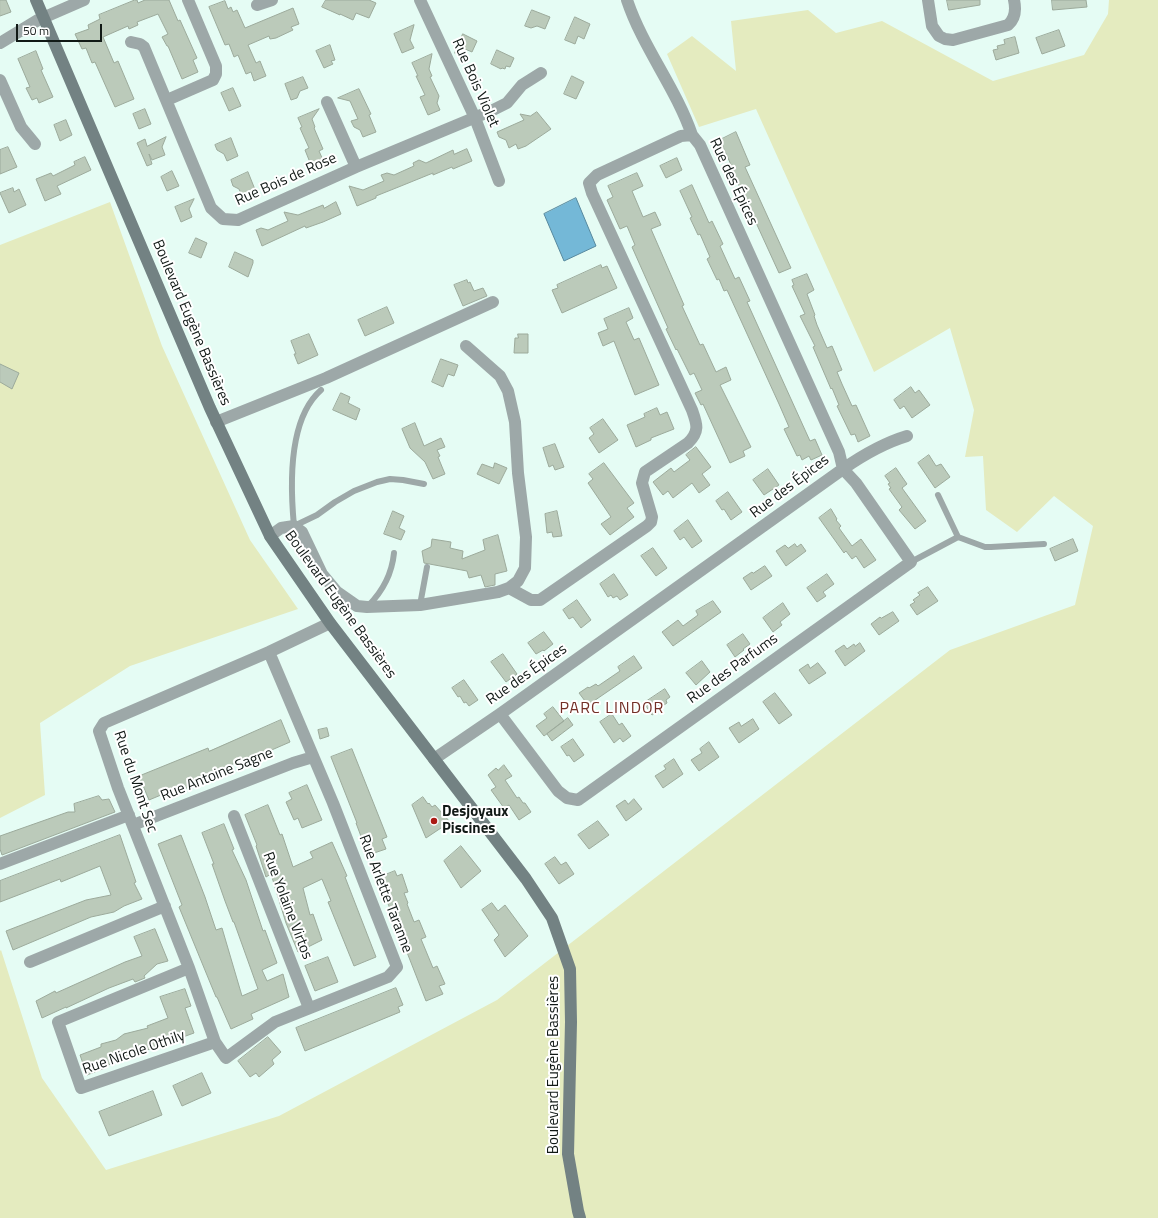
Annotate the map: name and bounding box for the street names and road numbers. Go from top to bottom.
street label: Rue Bois Violet [447,36,503,130]
street label: Rue des Épices [705,135,761,229]
street label: Rue Bois de Rose [232,150,340,210]
street label: Boulevard Eugène Bassières [148,237,234,409]
street label: Rue des Épices [747,451,833,523]
street label: Boulevard Eugène Bassières [280,528,400,682]
street label: Rue des Parfums [684,630,782,708]
street label: Rue des Épices [483,641,571,709]
street label: Rue du Mont Sec [109,729,161,835]
street label: Rue Antoine Sagne [158,744,276,806]
street label: Rue Arlette Taranne [354,832,416,956]
street label: Rue Yolaine Virtos [258,850,316,962]
street label: Boulevard Eugène Bassières [545,976,563,1154]
street label: Rue Nicole Othily [80,1027,188,1079]

